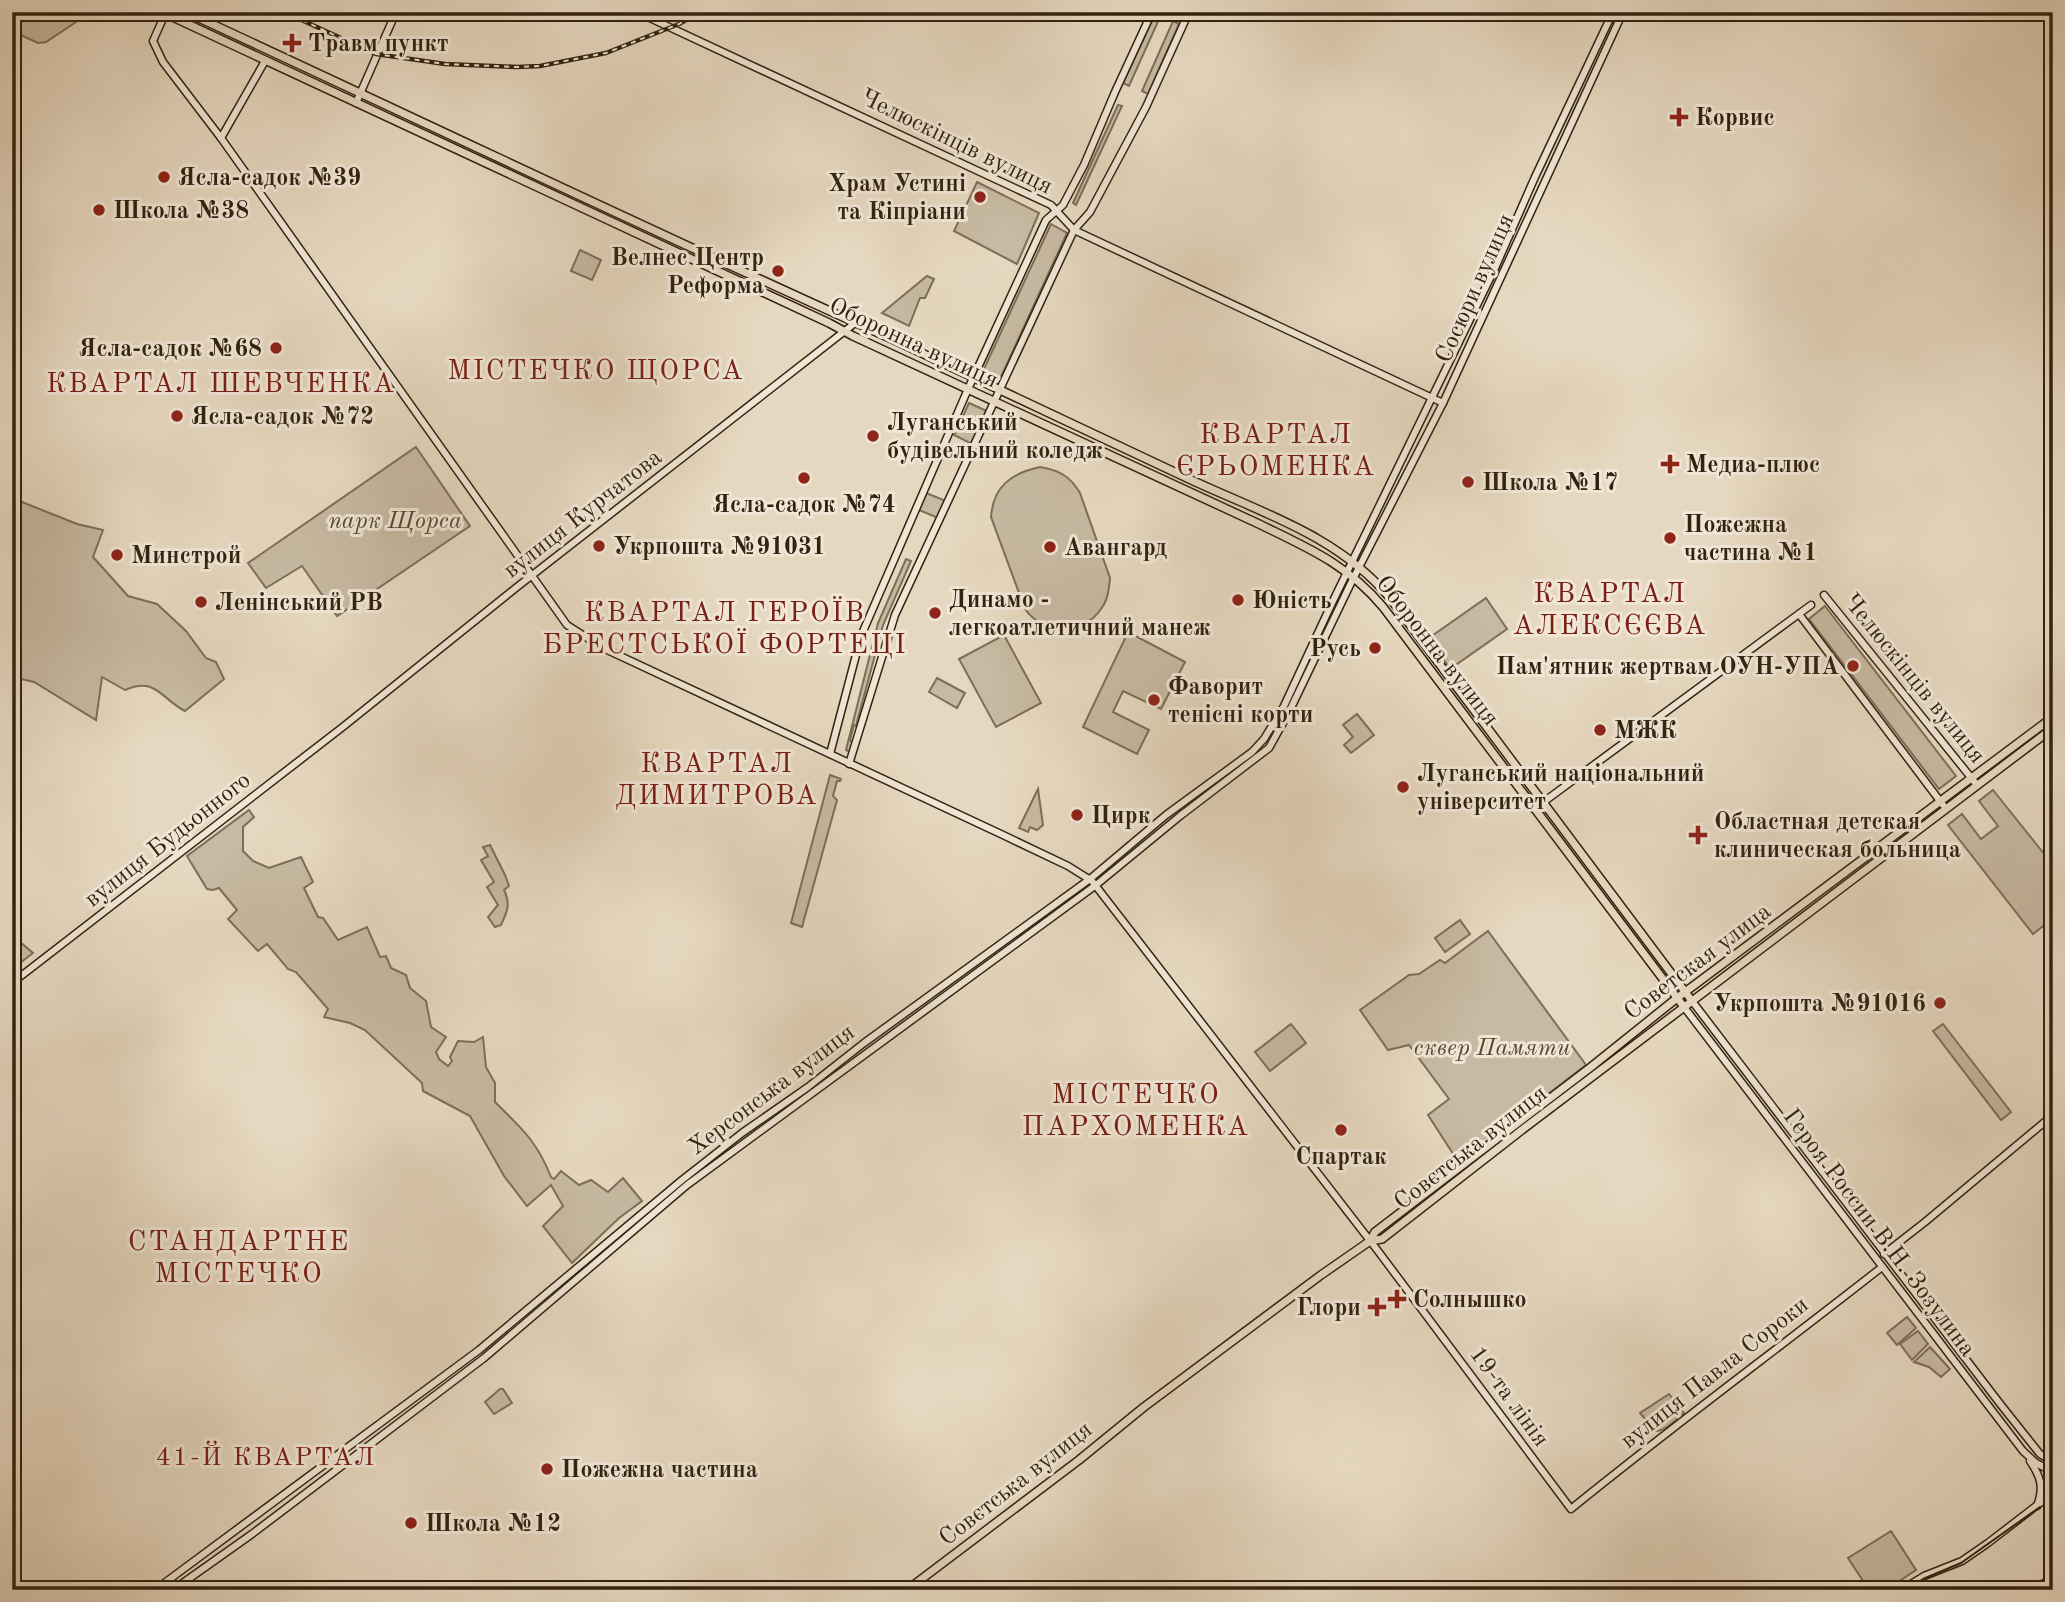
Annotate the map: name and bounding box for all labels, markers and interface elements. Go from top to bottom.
marker: Травм пункт [282,33,302,53]
place label: Травм пункт [308,33,449,57]
street label: Челюскінців вулиця [856,86,1056,200]
marker: Корвис [1669,107,1689,127]
place label: Корвис [1695,107,1775,131]
place label: Ясла-садок №39 [178,167,361,191]
marker: Ясла-садок №39 [156,169,172,185]
place label: Храм Устині та Кіпріани [828,173,966,225]
marker: Храм Устині та Кіпріани [972,189,988,205]
place label: Школа №38 [113,200,249,224]
marker: Школа №38 [91,202,107,218]
street label: Сосюри вулиця [1432,211,1519,367]
place label: Велнес Центр Реформа [611,247,764,299]
marker: Велнес Центр Реформа [770,263,786,279]
street label: Оборонна вулиця [825,294,1001,393]
place label: Ясла-садок №68 [79,338,262,362]
marker: Ясла-садок №68 [268,340,284,356]
district label: МІСТЕЧКО ЩОРСА [447,358,745,386]
district label: КВАРТАЛ ШЕВЧЕНКА [46,371,396,399]
place label: Ясла-садок №72 [191,406,374,430]
marker: Ясла-садок №72 [169,408,185,424]
place label: Луганський будівельний коледж [887,412,1103,464]
district label: КВАРТАЛ ЄРЬОМЕНКА [1176,422,1376,482]
marker: Луганський будівельний коледж [865,428,881,444]
street label: вулиця Курчатова [500,446,667,584]
marker: Медиа-плюс [1660,454,1680,474]
place label: Медиа-плюс [1686,454,1820,478]
marker: Ясла-садок №74 [796,470,812,486]
place label: Школа №17 [1482,472,1618,496]
marker: Школа №17 [1460,474,1476,490]
place label: Ясла-садок №74 [712,494,896,518]
park label: парк Щорса [328,510,462,534]
place label: Пожежна частина №1 [1684,514,1817,566]
marker: Пожежна частина №1 [1662,530,1678,546]
place label: Укрпошта №91031 [613,536,826,560]
place label: Авангард [1064,537,1167,561]
marker: Укрпошта №91031 [591,538,607,554]
marker: Авангард [1042,539,1058,555]
place label: Минстрой [131,545,241,569]
marker: Минстрой [109,547,125,563]
street label: Оборонна вулиця [1371,572,1502,731]
district label: КВАРТАЛ АЛЕКСЄЄВА [1513,581,1707,641]
place label: Динамо - легкоатлетичний манеж [949,589,1211,641]
place label: Юність [1252,590,1332,614]
street label: Челюскінців вулиця [1838,590,1989,768]
place label: Ленінський РВ [215,592,383,616]
marker: Юність [1230,592,1246,608]
marker: Ленінський РВ [193,594,209,610]
district label: КВАРТАЛ ГЕРОЇВ БРЕСТСЬКОЇ ФОРТЕЦІ [542,596,908,660]
marker: Динамо - легкоатлетичний манеж [927,605,943,621]
place label: Русь [1310,638,1361,662]
marker: Русь [1367,640,1383,656]
place label: Пам'ятник жертвам ОУН-УПА [1496,656,1839,680]
marker: Пам'ятник жертвам ОУН-УПА [1845,658,1861,674]
place label: Фаворит тенісні корти [1168,676,1313,728]
marker: Фаворит тенісні корти [1146,692,1162,708]
place label: МЖК [1614,720,1677,744]
marker: МЖК [1592,722,1608,738]
district label: КВАРТАЛ ДИМИТРОВА [615,751,819,811]
place label: Луганський національний університет [1417,763,1704,815]
street label: вулиця Будьонного [81,769,256,913]
marker: Луганський національний університет [1395,779,1411,795]
place label: Цирк [1091,805,1151,829]
marker: Цирк [1069,807,1085,823]
place label: Областная детская клиническая больница [1714,811,1961,863]
marker: Областная детская клиническая больница [1688,825,1708,845]
street label: Советская улица [1620,900,1776,1025]
place label: Укрпошта №91016 [1713,993,1926,1017]
marker: Укрпошта №91016 [1932,995,1948,1011]
street label: Херсонська вулиця [685,1021,860,1161]
park label: сквер Памяти [1414,1037,1571,1061]
district label: МІСТЕЧКО ПАРХОМЕНКА [1022,1082,1250,1142]
street label: Совєтська вулиця [1390,1082,1552,1215]
street label: Героя России В.Н. Зозулина [1778,1105,1979,1362]
marker: Спартак [1333,1122,1349,1138]
place label: Спартак [1295,1146,1387,1170]
district label: СТАНДАРТНЕ МІСТЕЧКО [128,1229,350,1289]
marker: Солнышко [1387,1289,1407,1309]
place label: Солнышко [1413,1289,1527,1313]
street label: вулиця Павла Сороки [1617,1293,1813,1454]
place label: Глори [1296,1297,1361,1321]
marker: Глори [1367,1297,1387,1317]
street label: 19-та лінія [1464,1343,1553,1452]
street label: Совєтська вулиця [935,1418,1097,1551]
district label: 41-Й КВАРТАЛ [156,1440,376,1471]
place label: Пожежна частина [561,1459,758,1483]
marker: Пожежна частина [539,1461,555,1477]
place label: Школа №12 [425,1513,561,1537]
marker: Школа №12 [403,1515,419,1531]

